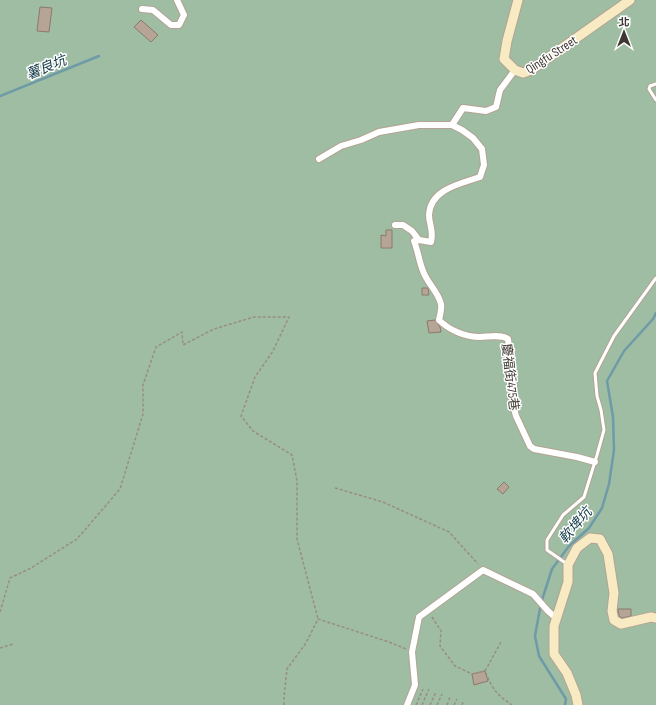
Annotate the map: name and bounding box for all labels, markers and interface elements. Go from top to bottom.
north arrow [604,12,644,52]
text: 北 [619,16,630,29]
street label: Qingfu Street [523,32,580,77]
water label: 薯良坑 [24,51,71,83]
street label: 慶福街475巷 [498,343,522,412]
water label: 軟埤坑 [555,502,597,547]

